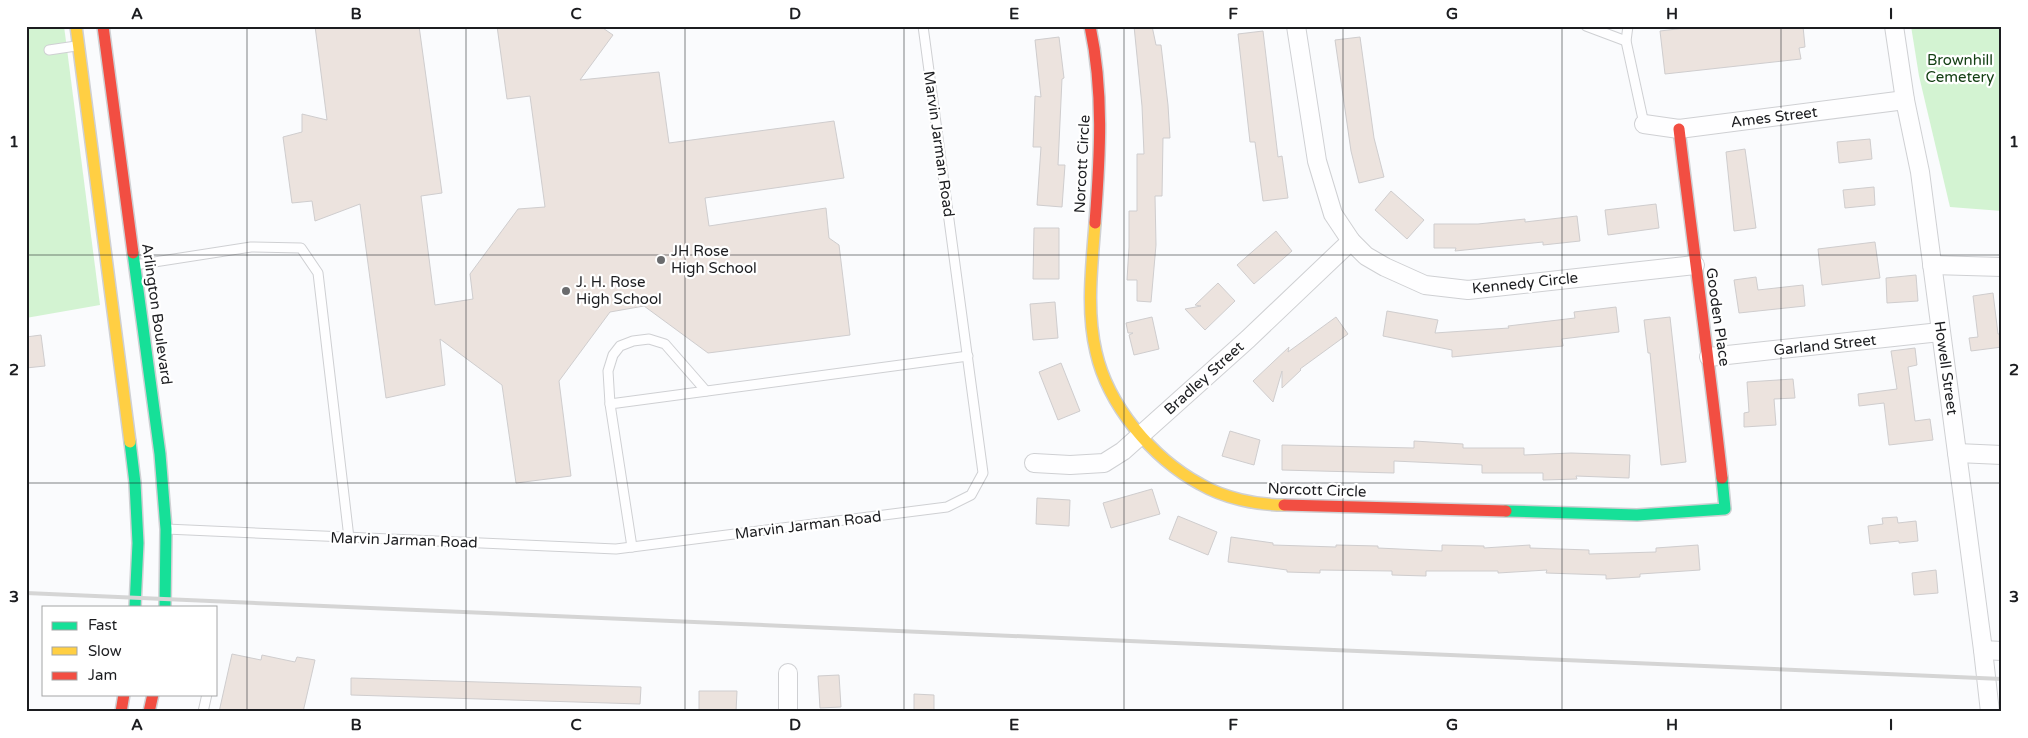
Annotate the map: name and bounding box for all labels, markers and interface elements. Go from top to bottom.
text: A [131,4,143,24]
text: B [350,4,362,24]
text: C [570,4,582,24]
text: D [789,4,801,24]
text: E [1009,4,1019,24]
text: F [1228,4,1238,24]
text: G [1446,4,1458,24]
text: H [1666,4,1678,24]
text: I [1889,4,1893,24]
park label: Brownhill Cemetery [1926,51,1994,86]
street label: Marvin Jarman Road [920,70,958,218]
street label: Ames Street [1730,103,1819,131]
street label: Norcott Circle [1070,114,1094,214]
text: 1 [9,132,19,152]
text: 1 [2009,132,2019,152]
street label: Arlington Boulevard [138,242,176,386]
place label: JH Rose High School [671,242,757,277]
marker: JH Rose High School [655,254,667,266]
street label: Gooden Place [1702,267,1734,367]
street label: Kennedy Circle [1471,268,1579,298]
place label: J. H. Rose High School [576,273,662,308]
marker: J. H. Rose High School [560,285,572,297]
street label: Howell Street [1931,320,1962,416]
street label: Garland Street [1773,331,1877,359]
street label: Bradley Street [1160,337,1248,418]
text: 2 [9,360,19,380]
text: 2 [2009,360,2019,380]
street label: Norcott Circle [1267,479,1367,501]
street label: Marvin Jarman Road [734,507,882,543]
street label: Marvin Jarman Road [330,528,478,552]
text: 3 [9,587,19,607]
text: 3 [2009,587,2019,607]
legend [42,606,218,696]
text: Fast [88,616,118,634]
text: Slow [88,642,122,660]
text: Jam [88,666,117,684]
text: A [131,715,143,735]
text: B [350,715,362,735]
text: C [570,715,582,735]
text: D [789,715,801,735]
text: E [1009,715,1019,735]
text: F [1228,715,1238,735]
text: G [1446,715,1458,735]
text: H [1666,715,1678,735]
text: I [1889,715,1893,735]

